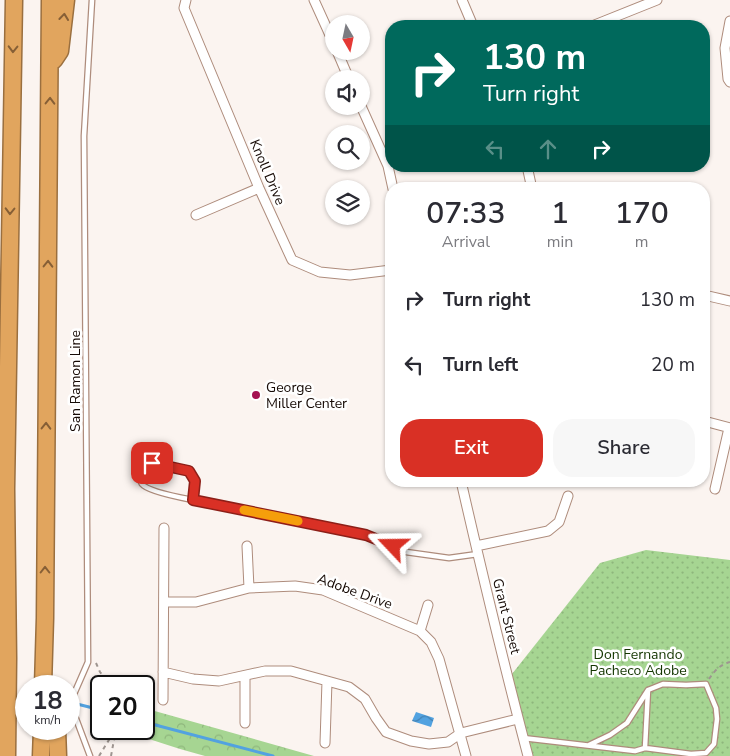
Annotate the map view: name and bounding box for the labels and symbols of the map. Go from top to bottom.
one-way arrow [58,13,69,21]
north arrow [325,15,370,60]
one-way arrow [8,45,18,53]
one-way arrow [44,97,55,105]
street label: Knoll Drive [245,136,290,208]
one-way arrow [5,207,16,215]
one-way arrow [43,260,53,268]
street label: San Ramon Line [66,330,85,432]
place label: George Miller Center [266,378,347,413]
marker: George Miller Center [250,389,262,401]
one-way arrow [41,422,51,430]
pin [131,442,173,484]
position arrow [366,519,418,571]
one-way arrow [40,565,50,573]
street label: Adobe Drive [315,569,395,614]
street label: Grant Street [488,576,525,656]
park label: Don Fernando Pacheco Adobe [589,645,687,680]
speed limit sign: 20 [90,675,155,740]

